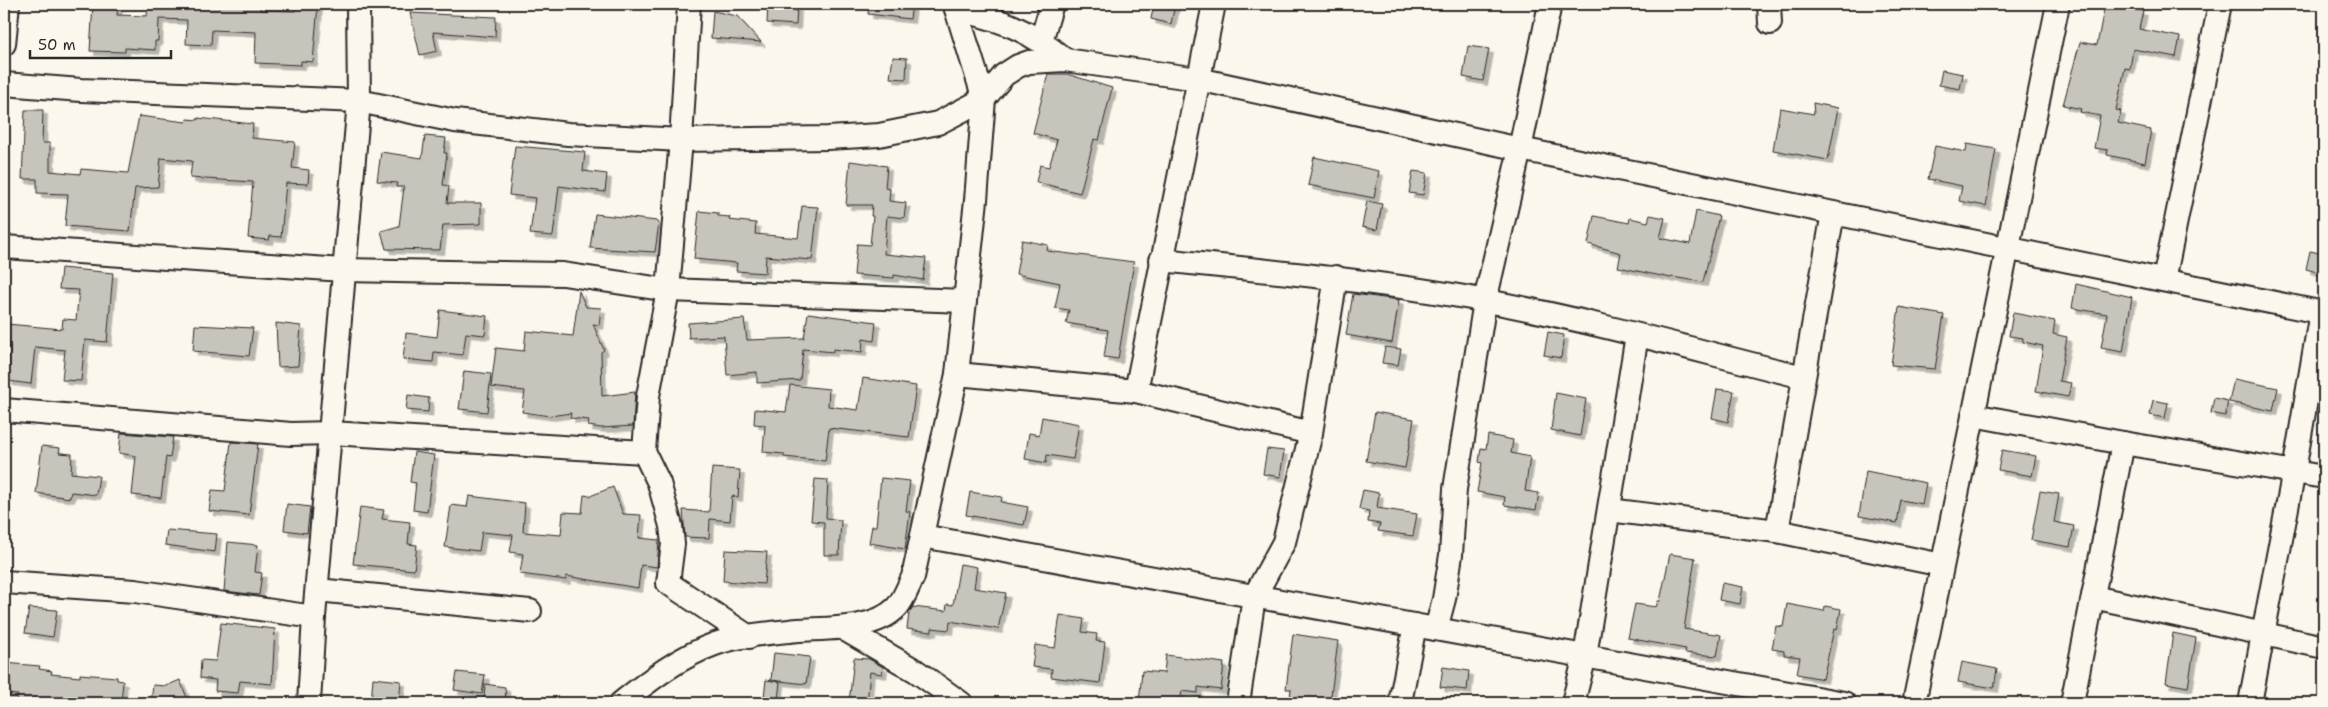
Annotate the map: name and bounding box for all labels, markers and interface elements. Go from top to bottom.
scale bar [30,28,171,60]
text: 50 m [38,35,76,55]

